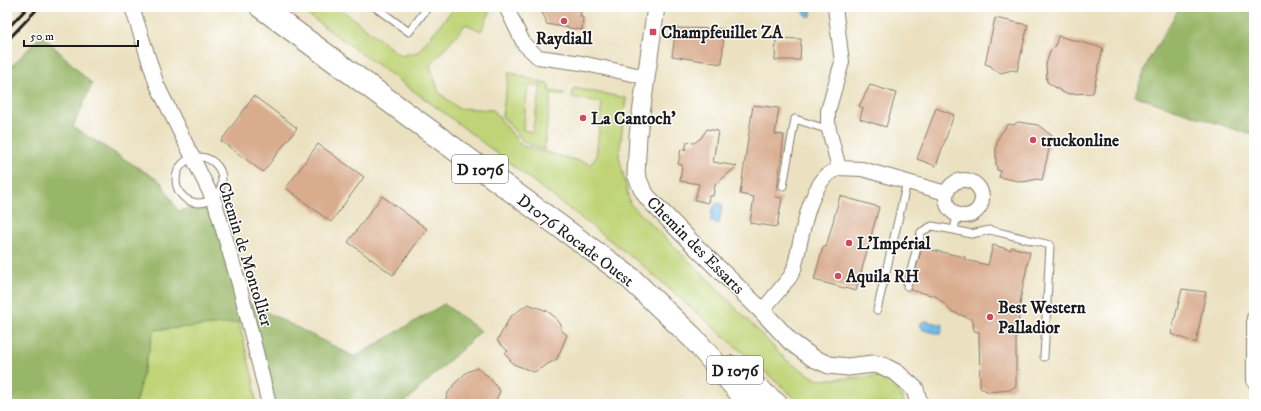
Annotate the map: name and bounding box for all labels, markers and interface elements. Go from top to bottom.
marker: Raydiall [559,16,569,26]
scale bar [24,22,138,48]
place label: Champfeuillet ZA [661,22,784,44]
marker: Champfeuillet ZA [648,27,658,37]
place label: Raydiall [536,28,593,50]
text: 50 m [30,29,54,44]
place label: La Cantoch' [591,108,676,130]
marker: La Cantoch' [578,113,588,123]
place label: truckonline [1041,130,1119,152]
marker: truckonline [1028,135,1038,145]
road number: D 1076 [452,155,508,183]
street label: Chemin de Montollier [213,179,278,330]
street label: D1076 Rocade Ouest [512,190,639,292]
street label: Chemin des Essarts [642,192,749,300]
place label: L'Impérial [857,233,932,255]
marker: L'Impérial [844,238,854,248]
place label: Aquila RH [845,266,919,288]
marker: Aquila RH [833,271,843,281]
place label: Best Western Palladior [998,297,1086,339]
marker: Best Western Palladior [985,312,995,322]
road number: D 1076 [707,356,763,384]

